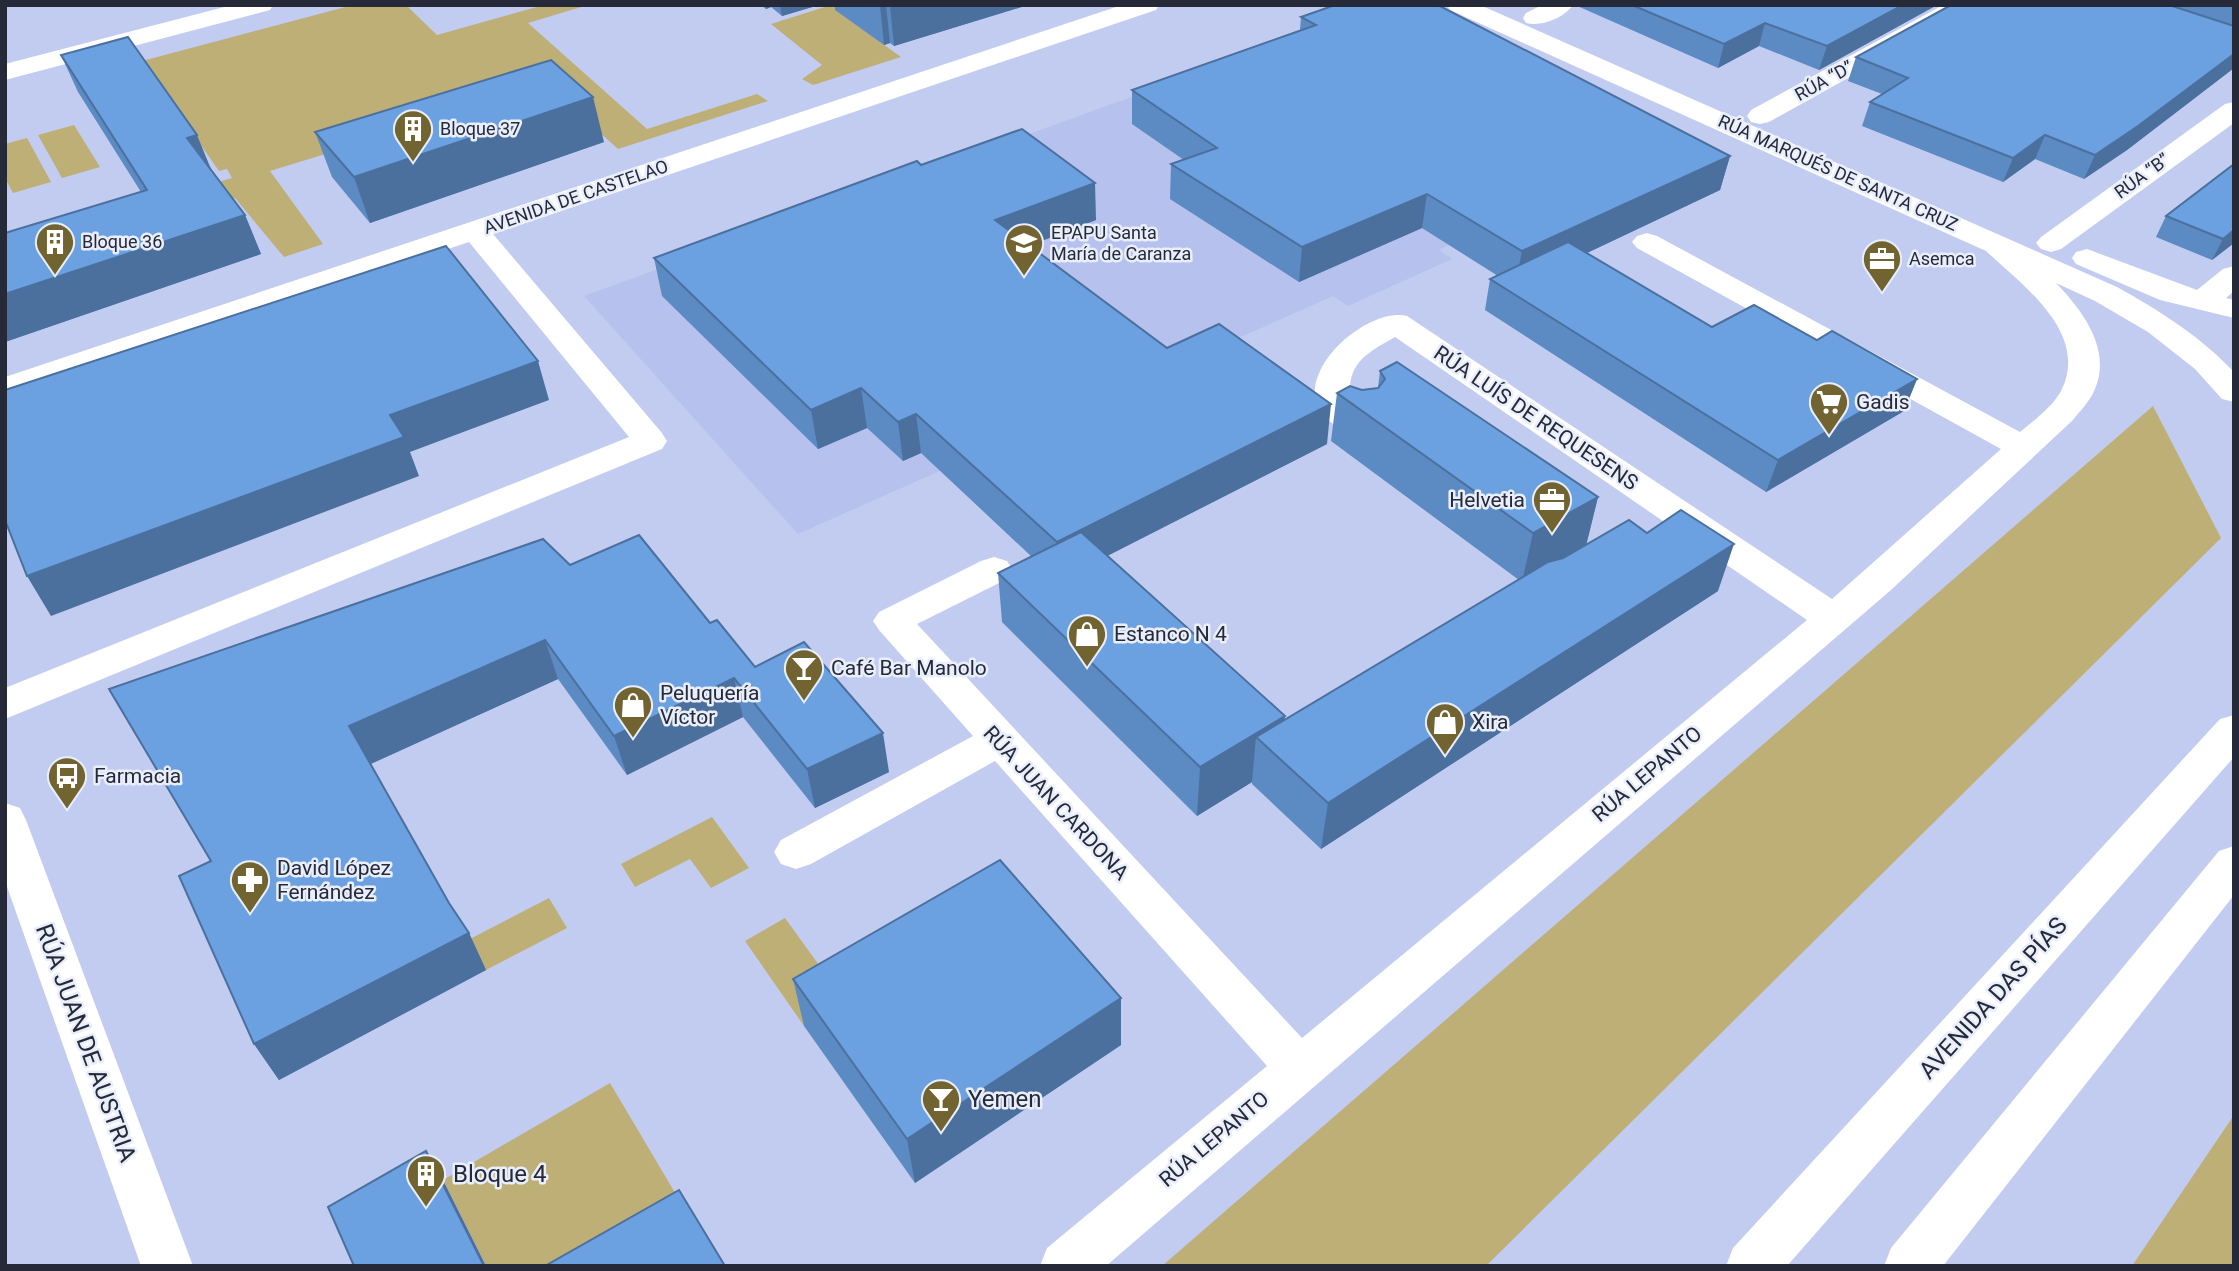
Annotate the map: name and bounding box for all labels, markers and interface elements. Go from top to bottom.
street label: RÚA “D” [1791,56,1857,105]
building icon: Bloque 37 [392,108,434,163]
street label: RÚA MARQUÉS DE SANTA CRUZ [1715,110,1961,235]
place label: Bloque 37 [440,118,520,139]
street label: RÚA “B” [2110,149,2173,203]
street label: AVENIDA DE CASTELAO [481,155,671,238]
building icon: Bloque 36 [34,221,76,276]
school or university icon: EPAPU Santa María de Caranza [1003,222,1045,277]
place label: EPAPU Santa María de Caranza [1051,222,1191,264]
place label: Bloque 36 [82,231,162,252]
office icon: Asemca [1861,238,1903,293]
place label: Asemca [1909,248,1975,269]
street label: RÚA LUÍS DE REQUESENS [1430,341,1642,495]
supermarket icon: Gadis [1808,381,1850,436]
place label: Gadis [1856,390,1910,414]
office icon: Helvetia [1531,479,1573,534]
place label: Helvetia [1449,488,1525,512]
shop icon: Estanco N 4 [1066,613,1108,668]
place label: Estanco N 4 [1114,622,1227,646]
bar icon: Café Bar Manolo [783,647,825,702]
place label: Café Bar Manolo [831,656,987,680]
place label: Peluquería Víctor [660,681,759,729]
shop icon: Peluquería Víctor [612,684,654,739]
shop icon: Xira [1424,701,1466,756]
place label: Xira [1472,710,1508,734]
street label: RÚA JUAN CARDONA [979,721,1134,885]
street label: RÚA LEPANTO [1587,721,1707,827]
bus stop icon: Farmacia [46,755,88,810]
place label: Farmacia [94,764,181,788]
place label: David López Fernández [277,856,391,904]
pharmacy icon: David López Fernández [229,859,271,914]
street label: AVENIDA DAS PÍAS [1913,912,2073,1084]
street label: RÚA JUAN DE AUSTRIA [30,920,142,1166]
bar icon: Yemen [920,1078,962,1133]
place label: Yemen [968,1085,1041,1113]
street label: RÚA LEPANTO [1154,1086,1274,1192]
building icon: Bloque 4 [405,1153,447,1208]
place label: Bloque 4 [453,1160,547,1188]

